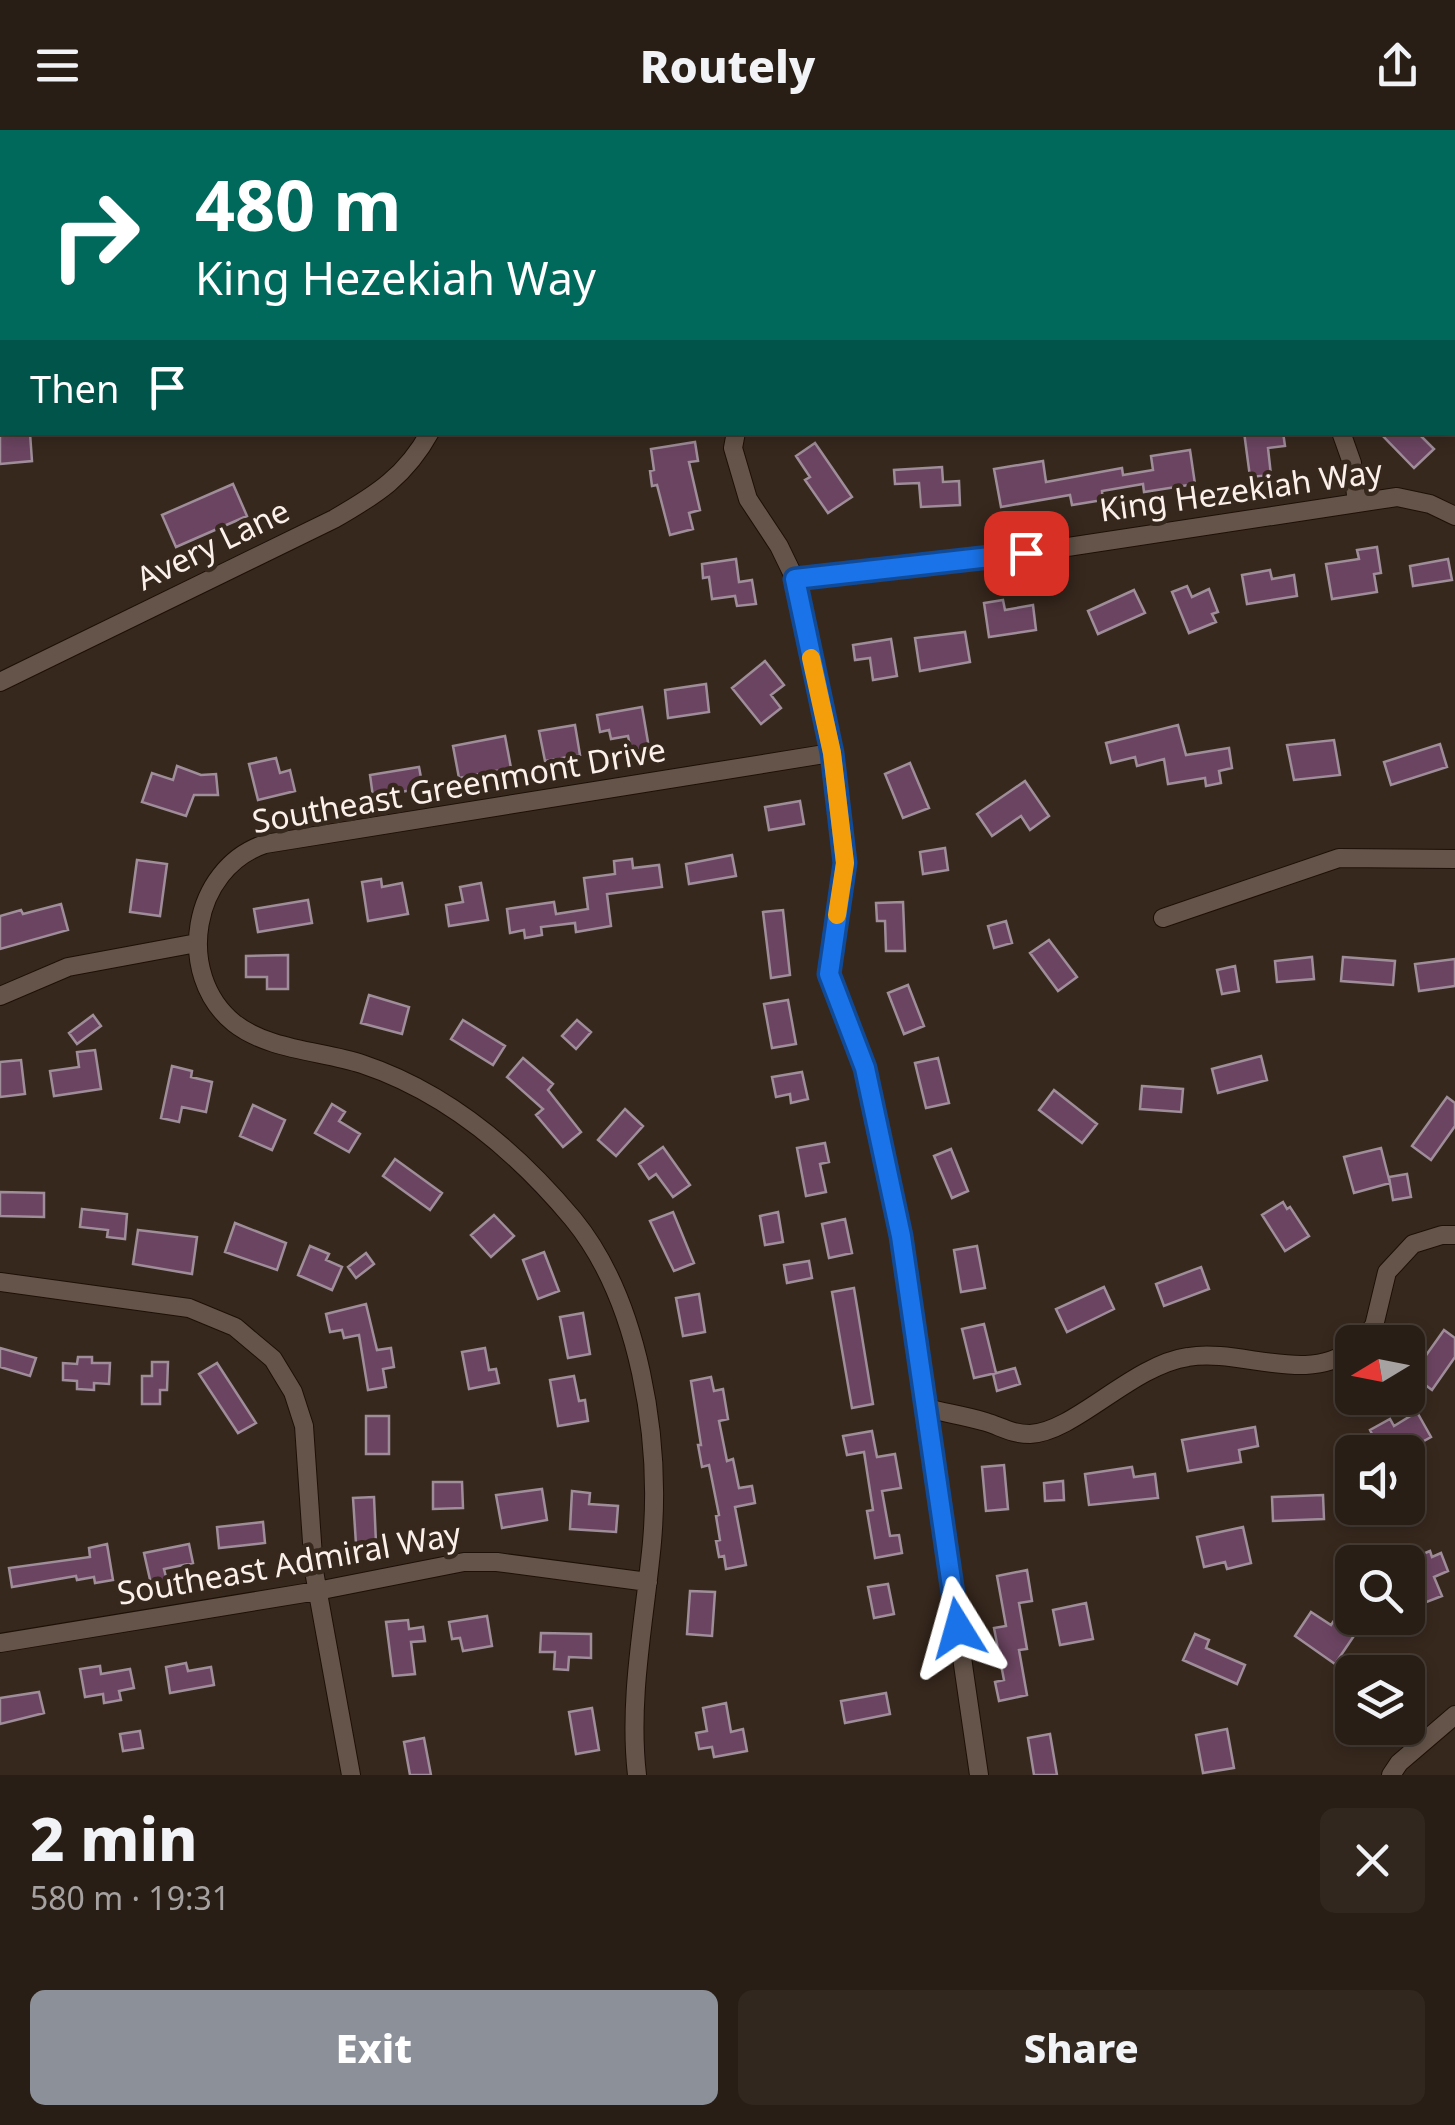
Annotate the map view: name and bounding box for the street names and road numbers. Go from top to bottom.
street label: King Hezekiah Way [1097,448,1386,531]
street label: Avery Lane [129,488,296,599]
street label: Southeast Greenmont Drive [249,727,669,842]
street label: Southeast Admiral Way [114,1511,465,1614]

